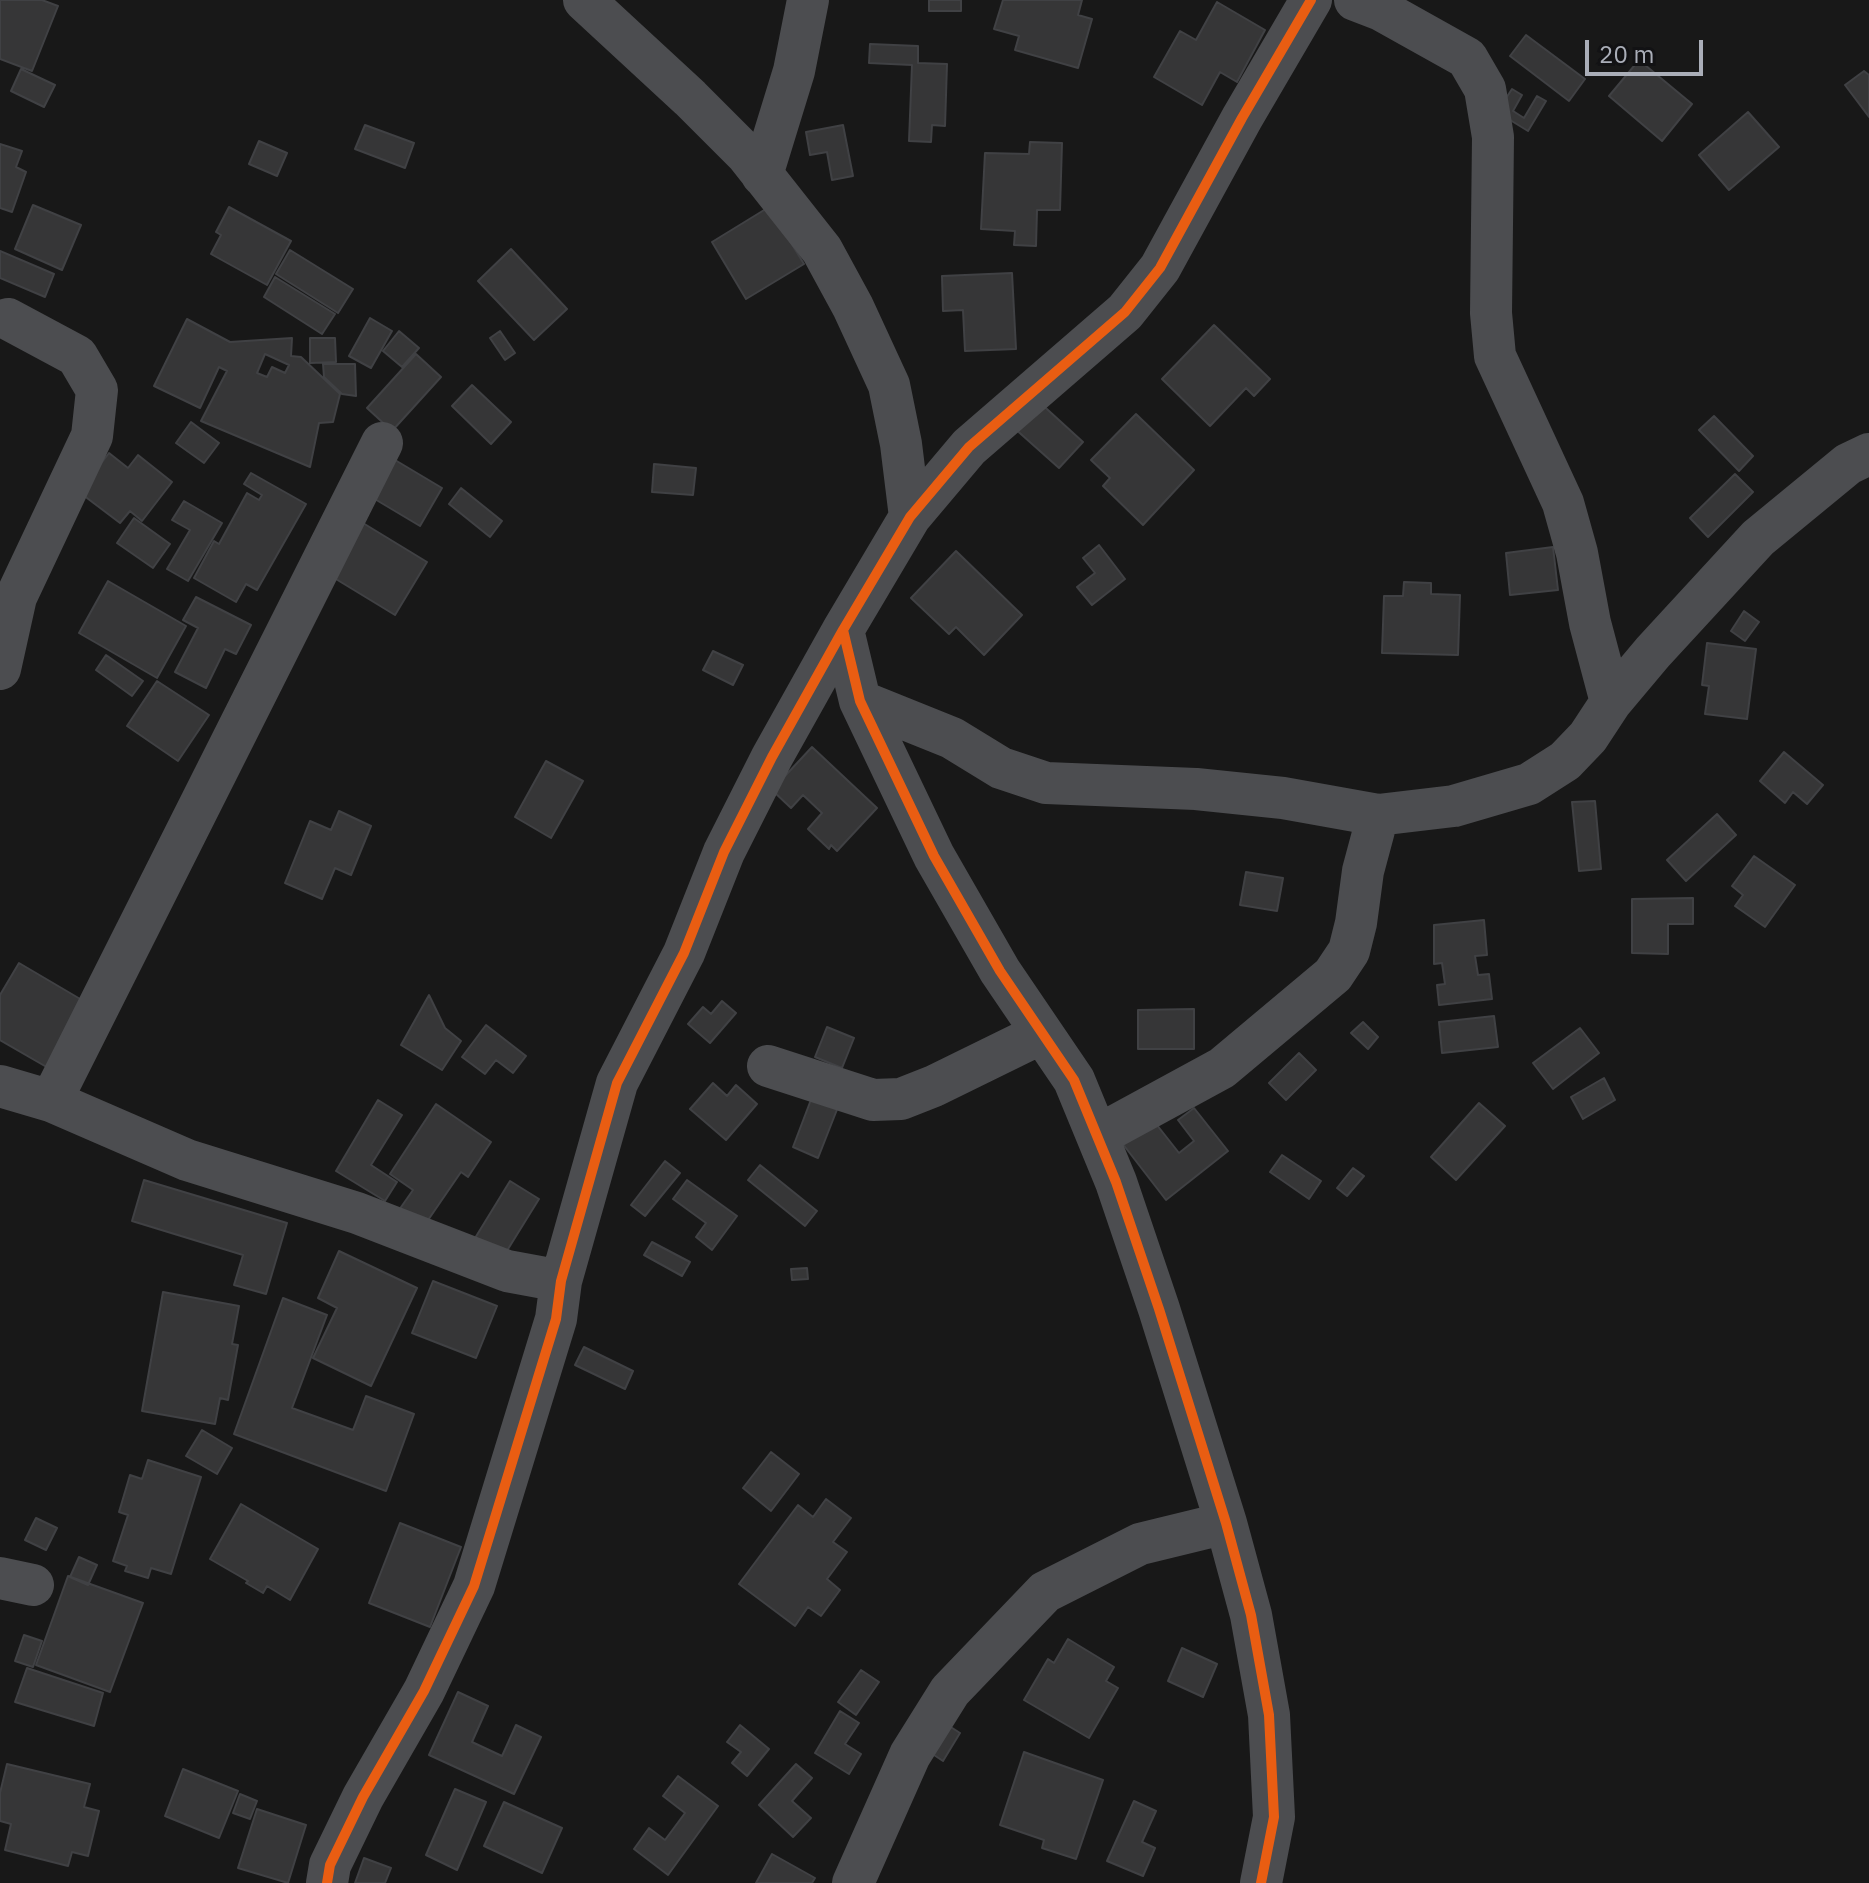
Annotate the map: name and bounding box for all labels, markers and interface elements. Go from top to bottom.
scale bar [1589,24,1707,74]
text: 20 m [1599,38,1654,70]

